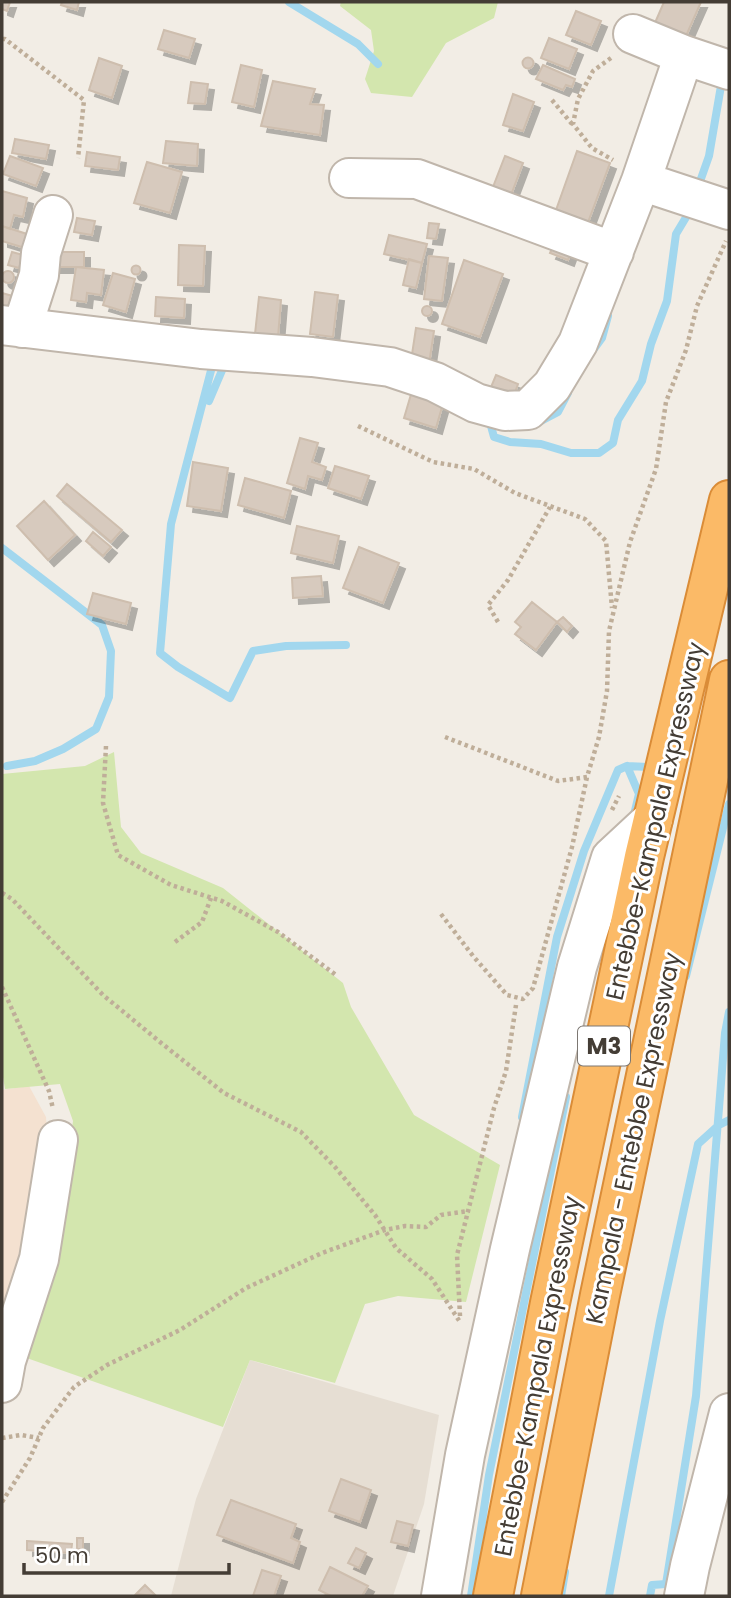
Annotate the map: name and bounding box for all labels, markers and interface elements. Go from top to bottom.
street label: Entebbe-Kampala Expressway [598,638,712,1003]
street label: Kampala - Entebbe Expressway [577,949,689,1327]
road number: M3 [578,1026,630,1065]
street label: Entebbe-Kampala Expressway [486,1193,588,1559]
scale bar [24,1532,229,1576]
text: 50 m [35,1541,89,1570]

